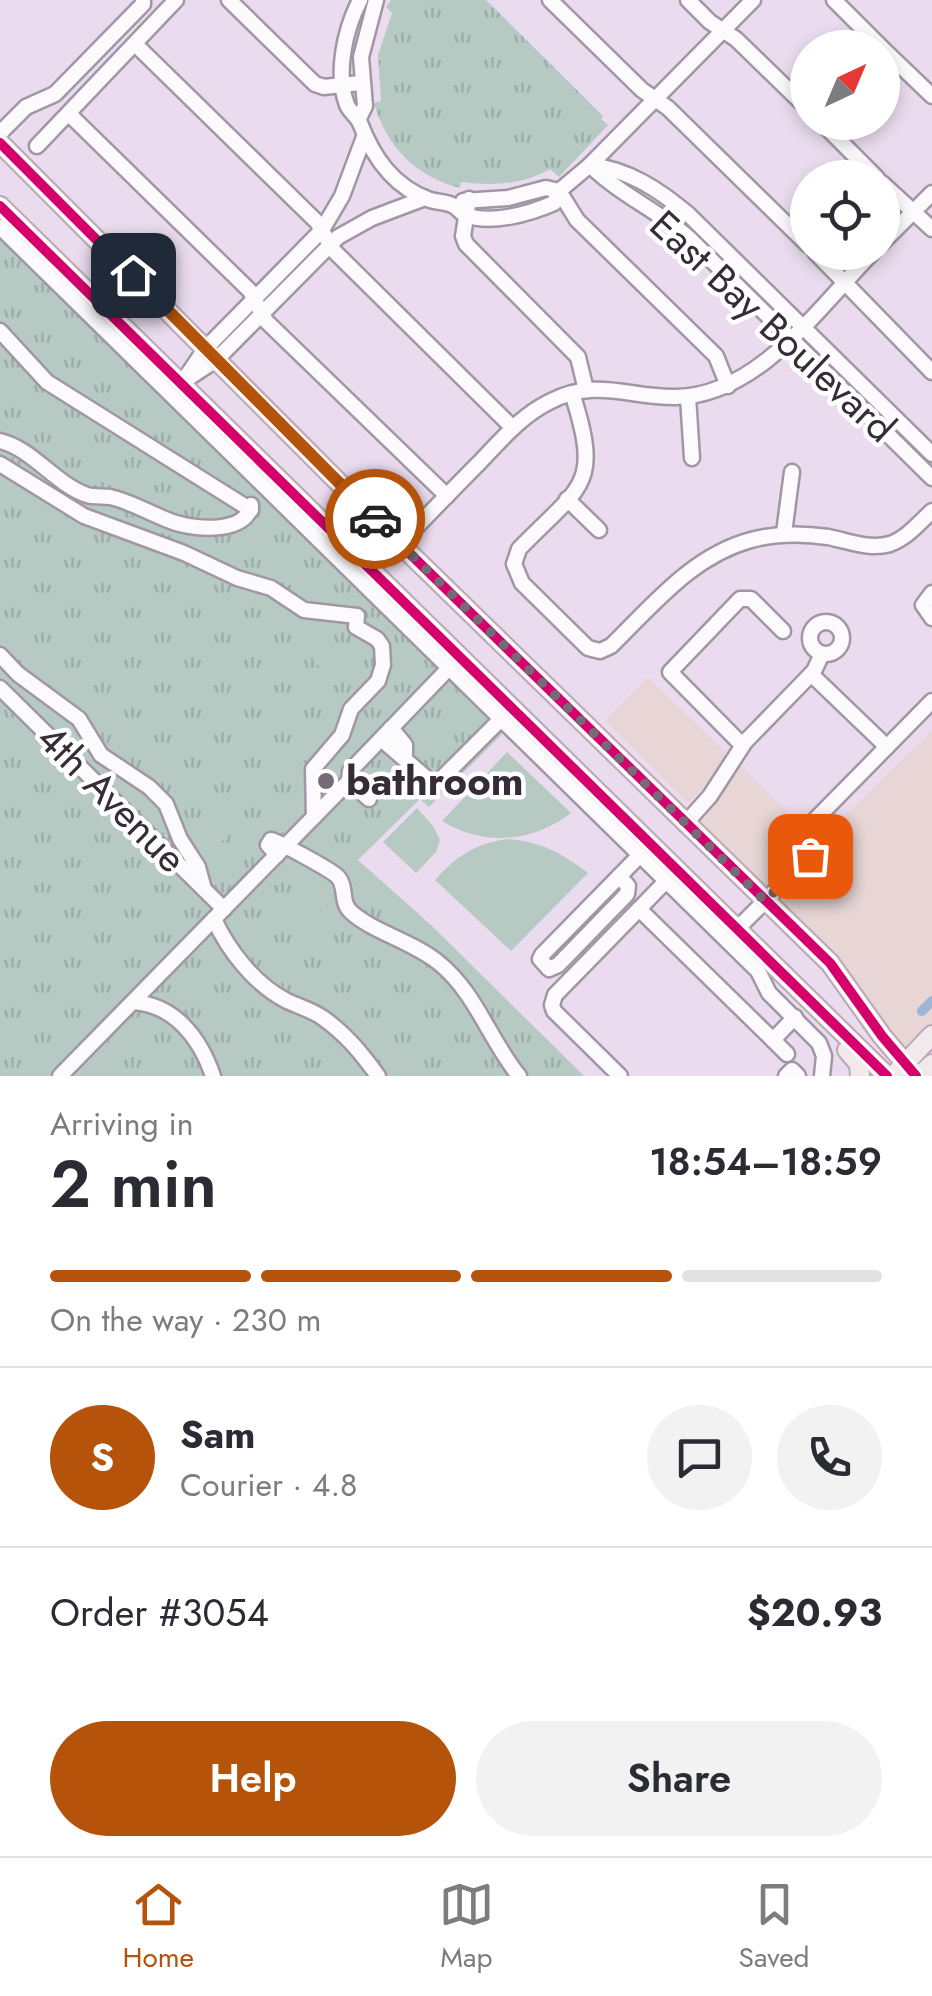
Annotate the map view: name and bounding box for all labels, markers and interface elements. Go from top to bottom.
north arrow [790,30,900,140]
map controls [790,30,900,270]
button: locate [790,160,900,270]
street label: East Bay Boulevard [637,196,909,456]
pin [91,233,176,318]
icon: home [106,248,161,303]
courier [325,469,425,569]
icon: car [348,492,403,547]
street label: 4th Avenue [24,710,200,886]
place label: bathroom [346,752,524,810]
marker: bathroom [315,770,337,792]
pin [768,814,853,899]
icon: bag [783,829,838,884]
text: Arriving in [50,1101,194,1147]
text: 18:54–18:59 [649,1134,882,1189]
text: 2 min [50,1137,217,1231]
text: On the way · 230 m [50,1297,322,1343]
button: chat [647,1405,752,1510]
button: phone [777,1405,882,1510]
text: Sam [180,1407,255,1462]
text: S [91,1430,114,1485]
text: Courier · 4.8 [180,1462,357,1508]
text: Order #3054 [50,1585,269,1640]
text: $20.93 [747,1585,882,1640]
button: Help [50,1721,456,1836]
button: Share [476,1721,882,1836]
tab: Home [122,1877,194,1978]
tab: Map [439,1877,494,1978]
tab: Saved [739,1877,810,1978]

